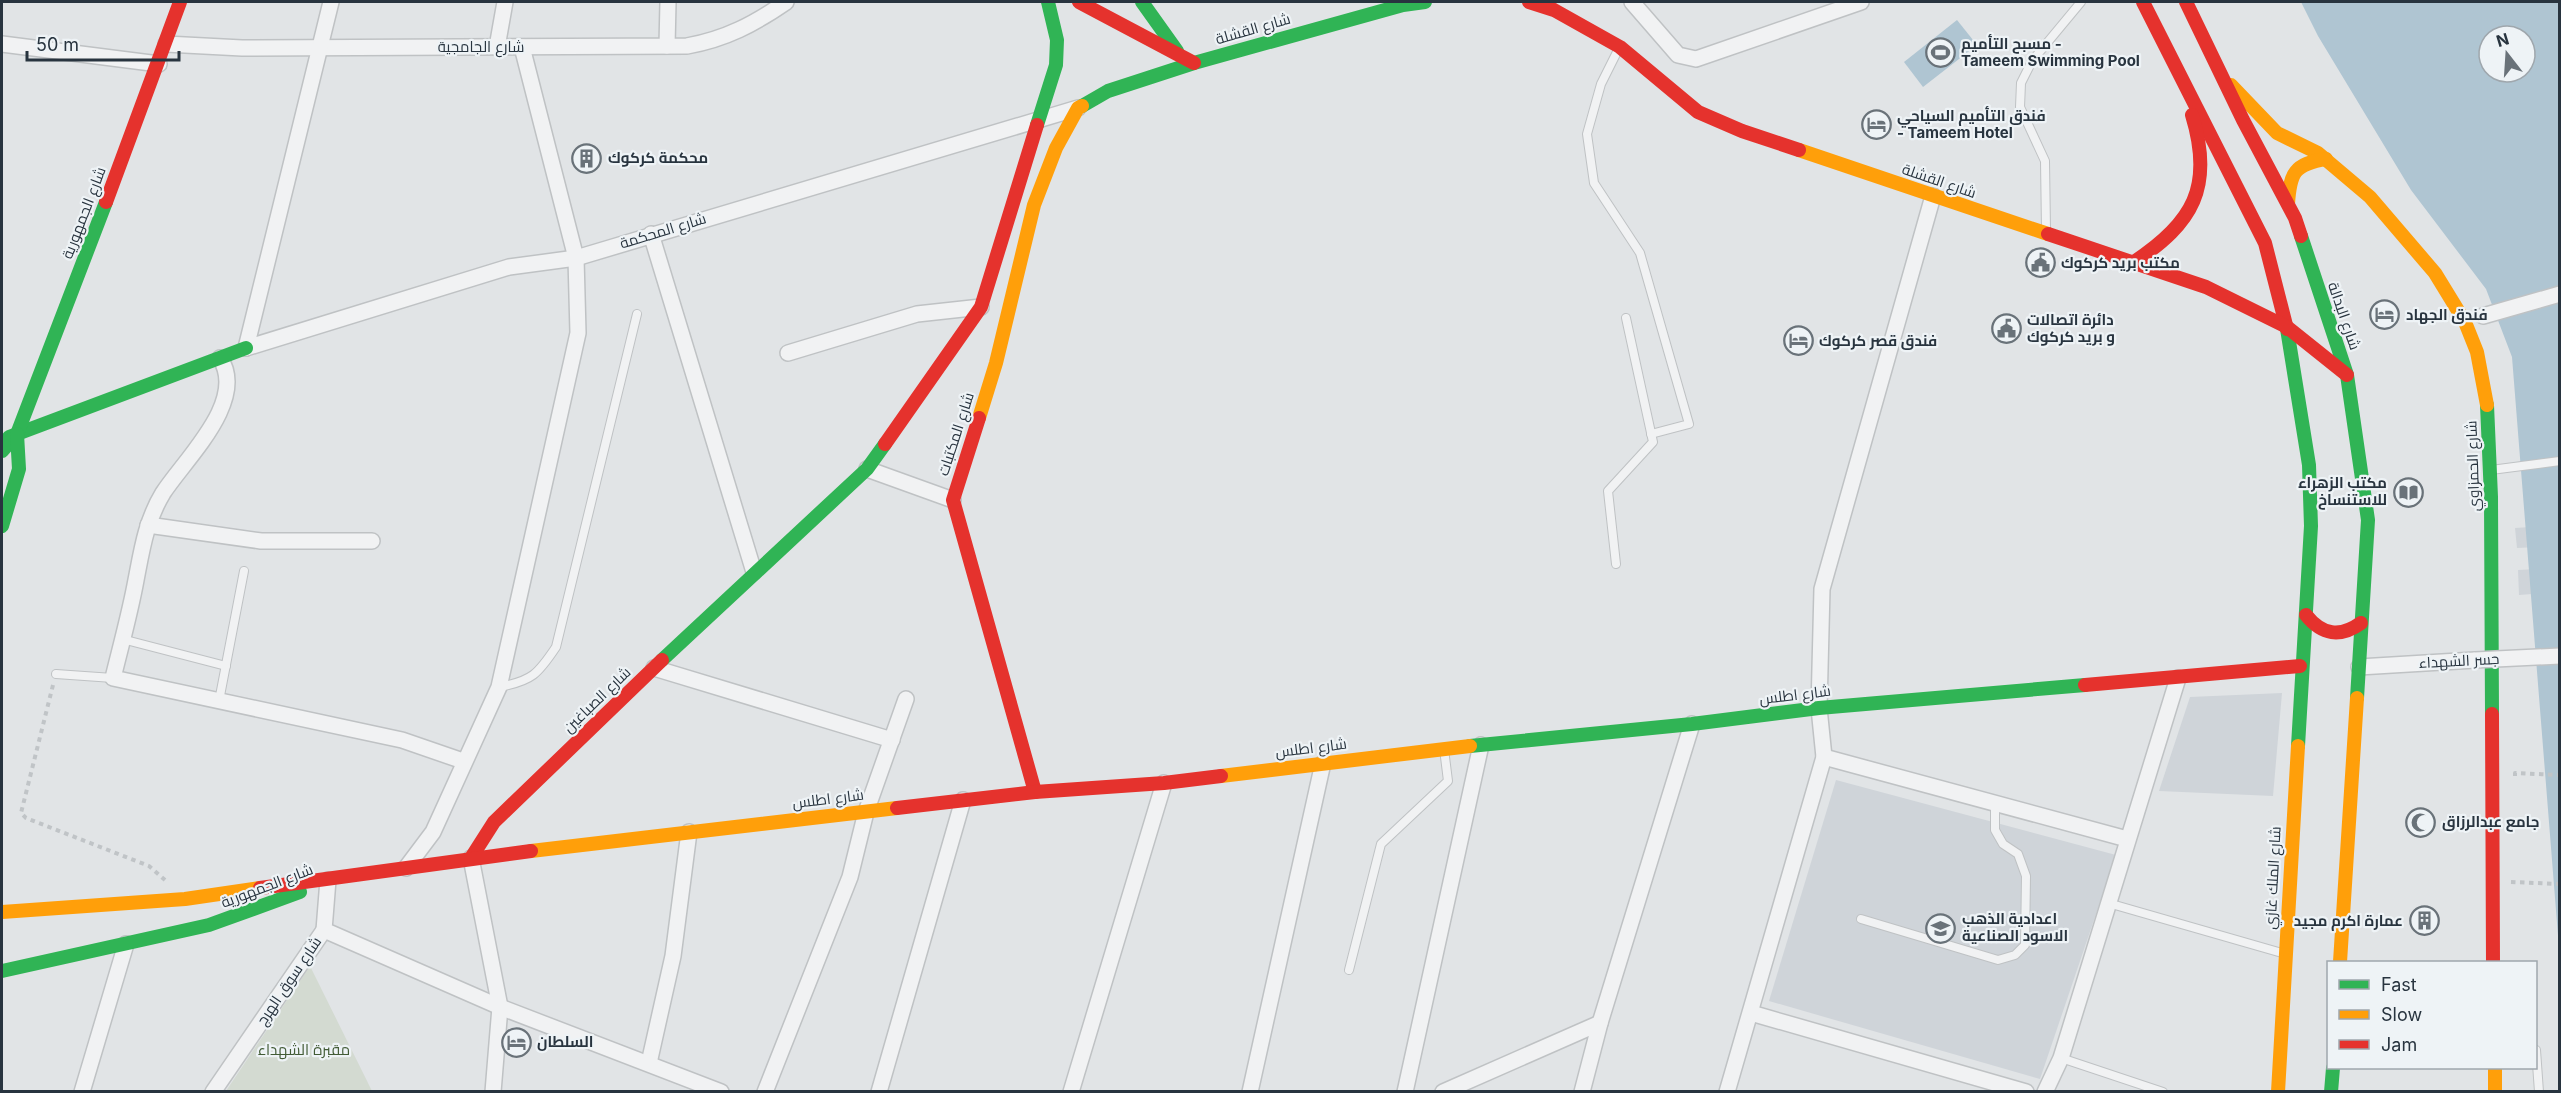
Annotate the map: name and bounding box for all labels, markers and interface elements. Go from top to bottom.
street label: شارع القشلة [1213,9,1293,50]
scale bar [27,24,178,62]
north arrow [2477,24,2537,84]
text: N [2494,28,2511,51]
text: 50 m [36,34,79,55]
place label: مسبح التأميم - Tameem Swimming Pool [1961,34,2140,70]
street label: شارع الجامجية [438,37,524,58]
sports icon: مسبح التأميم - Tameem Swimming Pool [1924,37,1956,69]
place label: فندق التأميم السياحي - Tameem Hotel [1897,106,2046,142]
hotel icon: فندق التأميم السياحي - Tameem Hotel [1860,109,1892,141]
building icon: محكمة كركوك [571,142,603,174]
place label: محكمة كركوك [608,148,708,167]
street label: شارع القشلة [1899,159,1979,204]
street label: شارع الجمهورية [57,164,112,262]
street label: شارع المحكمة [617,208,709,255]
public building icon: مكتب بريد كركوك [2024,247,2056,279]
place label: مكتب بريد كركوك [2061,253,2180,272]
street label: شارع البدالة [2322,279,2365,353]
hotel icon: فندق الجهاد [2369,299,2401,331]
place label: فندق الجهاد [2406,305,2488,324]
place label: دائرة اتصالات و بريد كركوك [2027,310,2115,346]
public building icon: دائرة اتصالات و بريد كركوك [1990,313,2022,345]
hotel icon: فندق قصر كركوك [1782,325,1814,357]
place label: فندق قصر كركوك [1819,331,1937,350]
street label: شارع المكتبات [933,390,980,479]
street label: شارع الحمزاوي [2461,420,2487,512]
place label: مكتب الزهراء للاستنساخ [2298,473,2387,510]
library icon: مكتب الزهراء للاستنساخ [2392,476,2424,508]
street label: جسر الشهداء [2418,649,2500,673]
street label: شارع الصباغين [559,663,636,738]
street label: شارع اطلس [1758,681,1832,710]
street label: شارع اطلس [1274,734,1348,763]
street label: شارع اطلس [791,785,865,814]
mosque icon: جامع عبدالرزاق [2405,806,2437,838]
place label: جامع عبدالرزاق [2442,812,2539,832]
street label: شارع الملك غازي [2260,826,2288,930]
street label: شارع الجمهورية [218,859,316,914]
building icon: عمارة اكرم مجيد [2408,905,2440,937]
place label: اعدادية الذهب الاسود الصناعية [1962,909,2068,945]
place label: عمارة اكرم مجيد [2294,911,2403,931]
school or university icon: اعدادية الذهب الاسود الصناعية [1925,912,1957,944]
street label: شارع سوق الهرج [252,933,327,1030]
legend [2327,961,2537,1069]
text: Fast [2381,974,2417,995]
text: Slow [2381,1004,2422,1025]
hotel icon: السلطان [500,1026,532,1058]
place label: السلطان [537,1032,593,1051]
text: Jam [2381,1034,2417,1055]
park label: مقبرة الشهداء [258,1040,350,1060]

